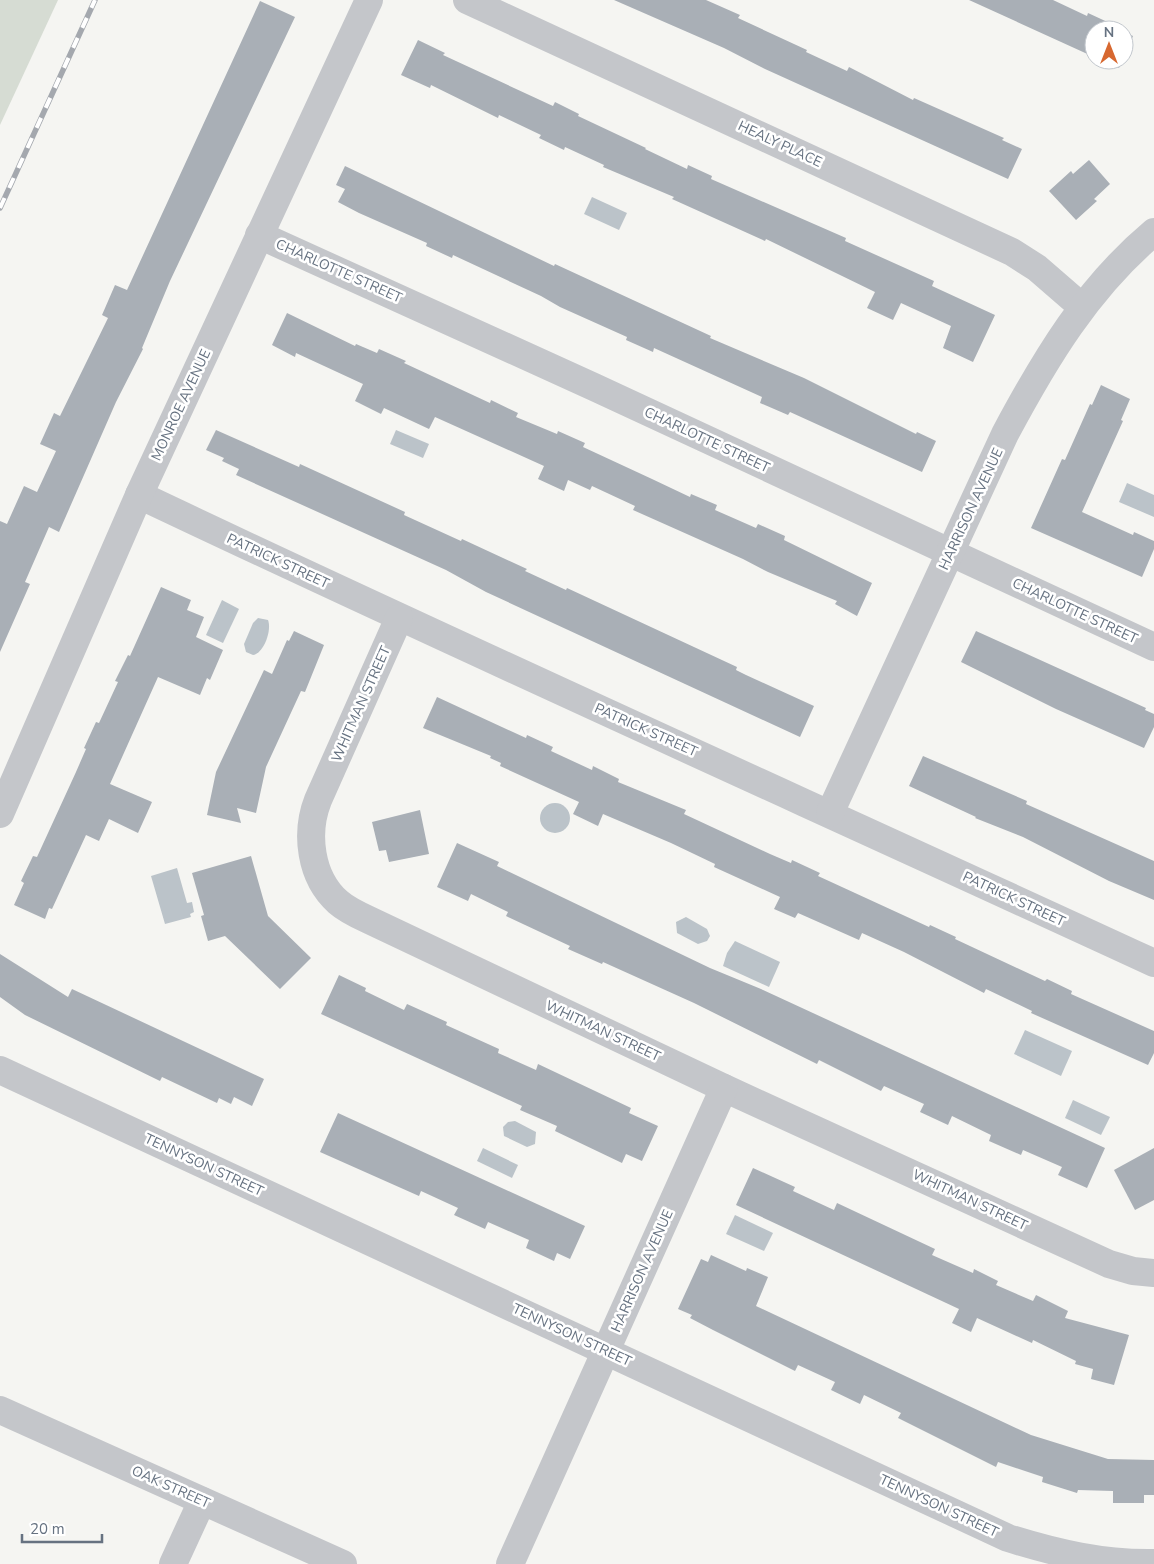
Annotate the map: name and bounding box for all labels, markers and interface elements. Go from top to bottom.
north arrow [1084,20,1134,70]
text: N [1104,23,1114,42]
street label: HEALY PLACE [735,116,825,172]
street label: CHARLOTTE STREET [273,235,406,308]
street label: MONROE AVENUE [147,346,215,464]
street label: CHARLOTTE STREET [641,403,773,478]
street label: HARRISON AVENUE [934,445,1008,573]
street label: PATRICK STREET [224,529,333,593]
street label: CHARLOTTE STREET [1009,574,1141,649]
street label: WHITMAN STREET [327,643,395,765]
street label: PATRICK STREET [591,699,701,761]
street label: PATRICK STREET [960,867,1069,931]
street label: WHITMAN STREET [542,996,664,1066]
street label: TENNYSON STREET [141,1129,267,1201]
street label: WHITMAN STREET [909,1165,1031,1235]
street label: HARRISON AVENUE [606,1207,678,1335]
street label: TENNYSON STREET [509,1299,635,1371]
street label: OAK STREET [129,1461,214,1513]
street label: TENNYSON STREET [876,1470,1002,1542]
scale bar [22,1512,102,1544]
text: 20 m [30,1519,65,1539]

